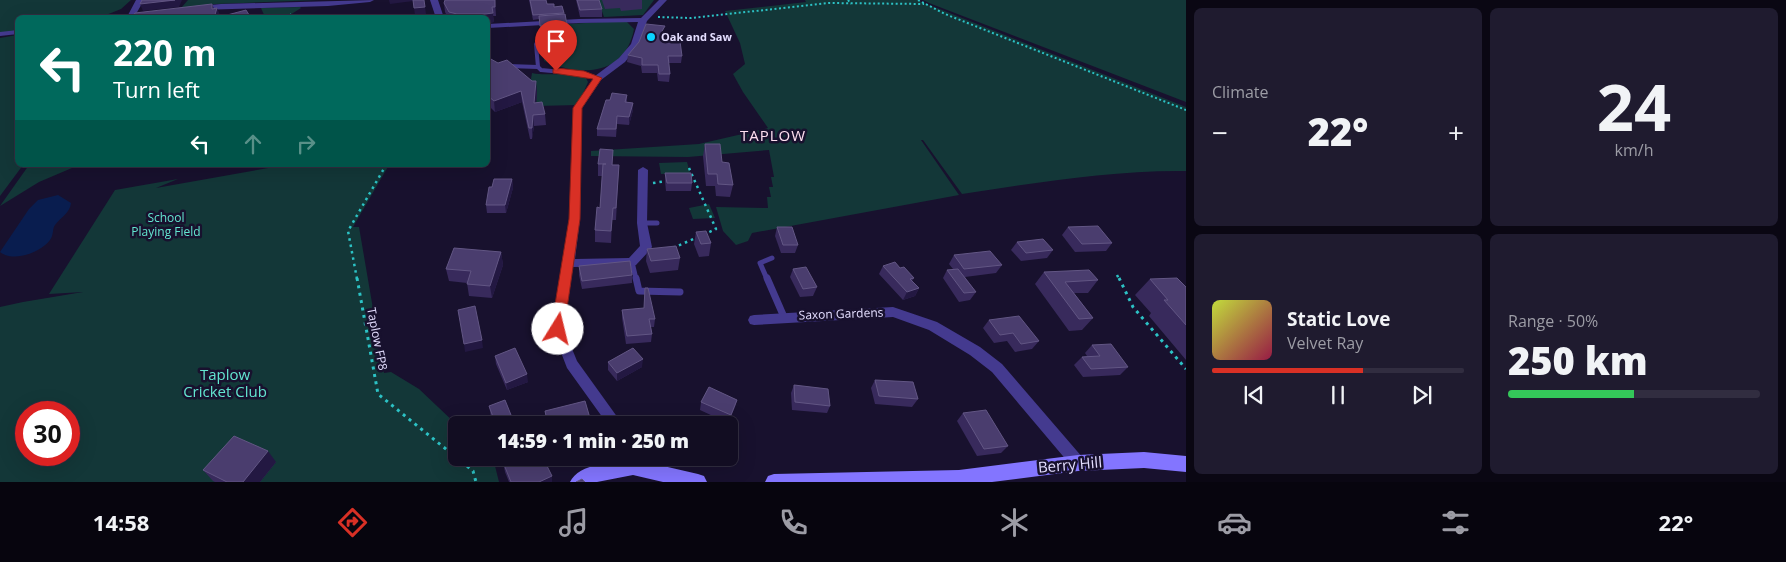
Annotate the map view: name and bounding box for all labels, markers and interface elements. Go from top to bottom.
pin [535,20,577,71]
icon: arrive [542,27,570,55]
text: 220 m [113,29,217,76]
place label: Oak and Saw [661,29,732,44]
marker: Oak and Saw [645,31,657,43]
icon: left [30,35,95,100]
text: 24 [1597,62,1671,150]
text: Turn left [113,74,200,104]
text: Climate [1212,81,1269,103]
text: 22° [1308,105,1368,157]
text: − [1212,113,1228,151]
text: + [1448,113,1464,151]
district label: TAPLOW [740,125,806,145]
icon: left [186,130,214,158]
icon: ahead [239,130,267,158]
icon: right [292,130,320,158]
text: km/h [1615,139,1653,161]
park label: School Playing Field [131,209,201,240]
position arrow [531,302,583,354]
street label: Saxon Gardens [798,304,884,323]
street label: Taplow FP8 [363,306,392,372]
text: Static Love [1287,306,1390,332]
text: Range · 50% [1508,310,1598,332]
text: Velvet Ray [1287,332,1363,354]
text: 250 km [1508,334,1648,386]
park label: Taplow Cricket Club [183,364,267,401]
icon: previous [1240,381,1268,409]
icon: pause [1324,381,1352,409]
icon: next [1408,381,1436,409]
speed limit sign: 30 [15,401,80,466]
text: 14:59 · 1 min · 250 m [497,428,689,454]
street label: Berry Hill [1037,451,1103,477]
icon: directions [335,505,370,540]
icon: music [556,505,591,540]
icon: phone [776,505,811,540]
icon: climate [997,505,1032,540]
icon: car [1217,505,1252,540]
icon: filters [1438,505,1473,540]
text: 14:58 [93,507,149,537]
text: 22° [1659,507,1693,537]

